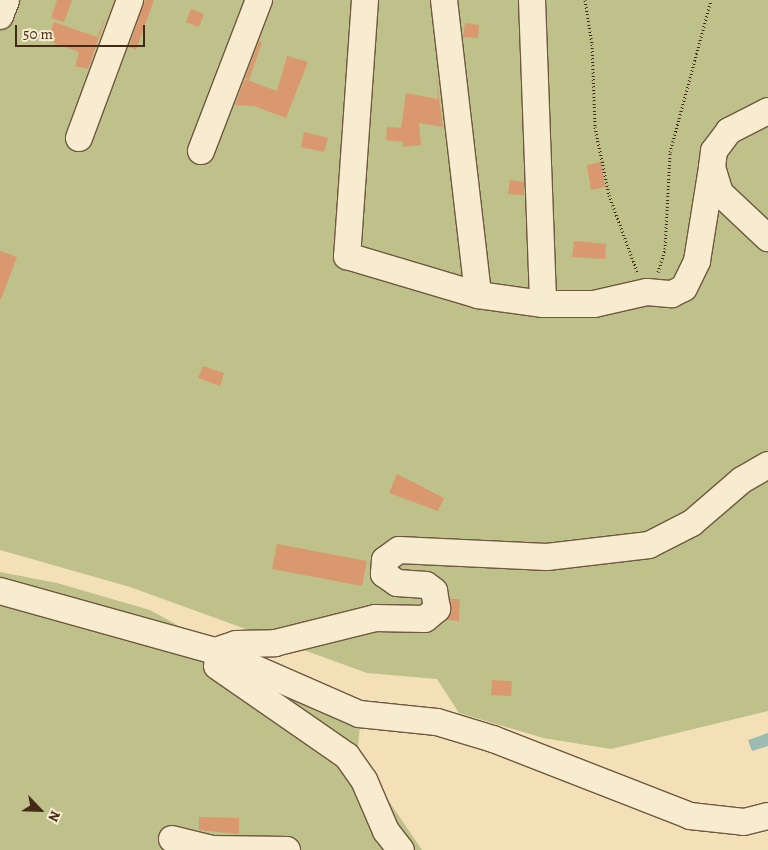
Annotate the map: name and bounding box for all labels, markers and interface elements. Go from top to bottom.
scale bar [18,15,148,47]
text: 50 m [23,24,53,44]
north arrow [15,785,65,835]
text: N [43,808,65,825]

